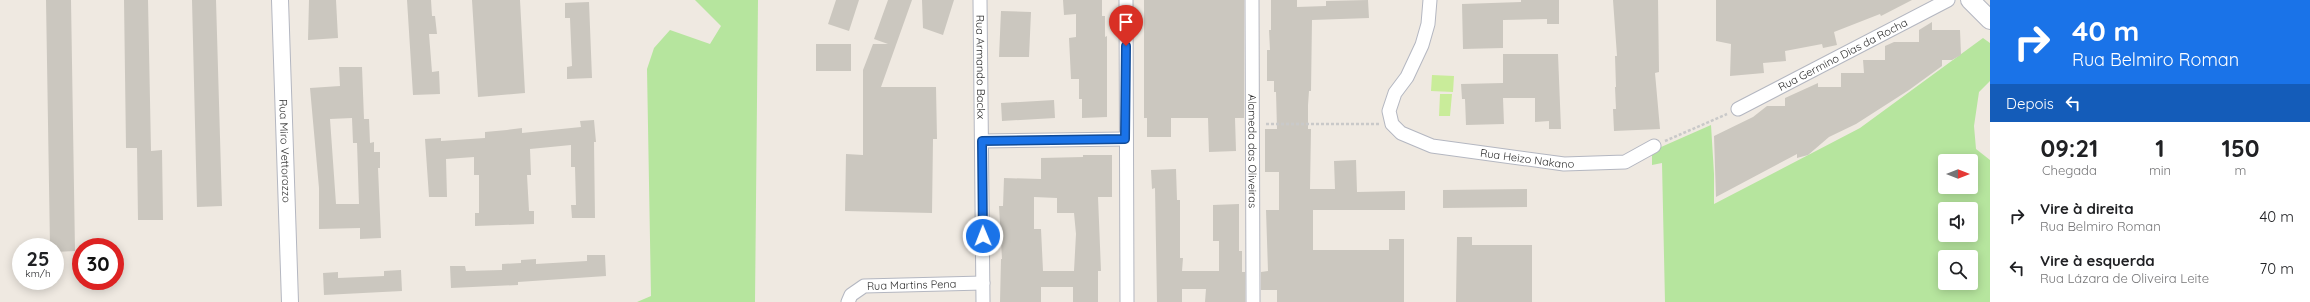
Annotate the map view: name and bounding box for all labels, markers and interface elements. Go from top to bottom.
pin [1109,5,1143,46]
icon: arrive [1115,11,1137,33]
text: 40 m [2072,13,2139,48]
street label: Rua Armando Backx [973,15,988,119]
street label: Rua Germino Dias da Rocha [1776,15,1910,94]
icon: right [2006,16,2058,68]
text: Rua Belmiro Roman [2072,48,2239,71]
icon: left [2062,92,2084,114]
street label: Alameda das Oliveiras [1245,94,1260,208]
text: Depois [2006,94,2054,113]
street label: Rua Miro Vettorazzo [276,99,294,203]
text: 09:21 [2041,133,2098,163]
text: 1 [2155,133,2165,163]
text: 150 [2222,133,2259,163]
street label: Rua Heizo Nakano [1479,146,1575,171]
north arrow [1938,154,1978,194]
map controls [1938,154,1978,290]
text: Chegada [2042,162,2097,178]
text: min [2149,162,2171,178]
text: m [2235,162,2246,178]
text: Vire à direita [2040,199,2134,218]
button: sound [1938,202,1978,242]
icon: right [2006,205,2028,227]
text: 40 m [2259,207,2294,226]
position arrow [962,215,1004,257]
text: Rua Belmiro Roman [2040,218,2161,234]
speed limit sign: 30 [72,238,124,290]
text: 25 [27,246,49,271]
button: search [1938,250,1978,290]
text: Vire à esquerda [2040,251,2155,270]
icon: left [2006,257,2028,279]
text: 70 m [2260,259,2294,278]
text: km/h [25,267,51,280]
text: Rua Lázara de Oliveira Leite [2040,270,2209,286]
street label: Rua Martins Pena [867,277,957,293]

